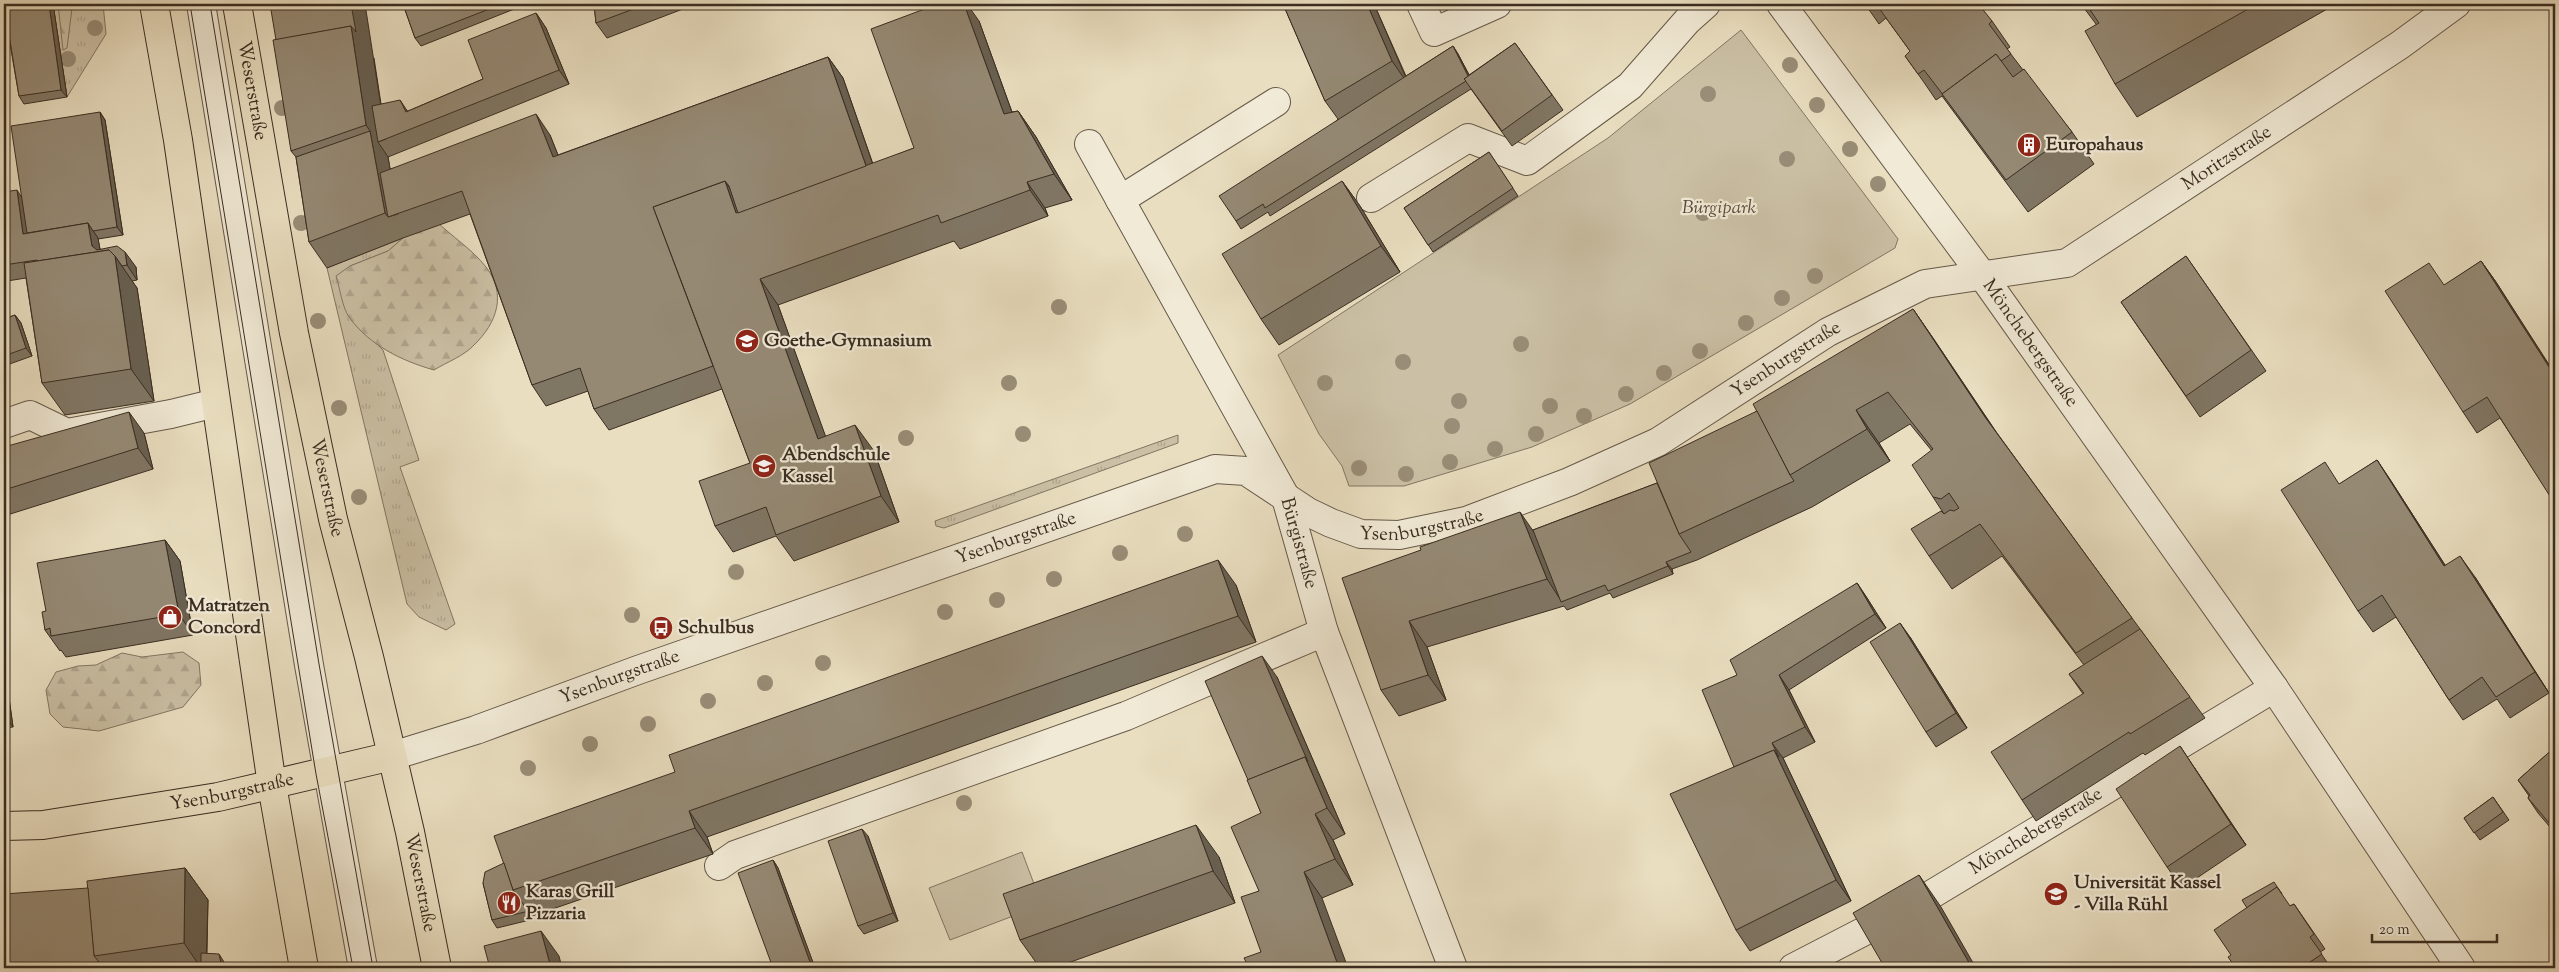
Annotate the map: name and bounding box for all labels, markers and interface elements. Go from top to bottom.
street label: Weserstraße [230,39,274,143]
street label: Moritzstraße [2177,119,2277,198]
building icon: Europahaus [2016,132,2042,158]
place label: Europahaus [2046,132,2144,159]
park label: Bürgipark [1682,195,1756,222]
street label: Mönchebergstraße [1976,274,2085,413]
street label: Ysenburgstraße [1726,314,1846,405]
school or university icon: Goethe-Gymnasium [734,328,760,354]
place label: Goethe-Gymnasium [764,328,932,355]
street label: Weserstraße [303,436,351,540]
place label: Abendschule Kassel [782,442,890,491]
school or university icon: Abendschule Kassel [751,453,777,479]
street label: Bürgistraße [1273,494,1325,592]
street label: Ysenburgstraße [1359,502,1488,548]
street label: Ysenburgstraße [952,505,1080,572]
place label: Matratzen Concord [188,593,271,642]
shop icon: Matratzen Concord [157,604,183,630]
bus stop icon: Schulbus [648,615,674,641]
place label: Schulbus [678,615,754,642]
street label: Ysenburgstraße [556,643,684,711]
street label: Ysenburgstraße [168,766,297,818]
street label: Mönchebergstraße [1964,781,2108,882]
street label: Weserstraße [397,831,443,935]
place label: Universität Kassel - Villa Rühl [2074,870,2222,919]
place label: Karas Grill Pizzaria [526,879,615,928]
school or university icon: Universität Kassel - Villa Rühl [2043,881,2069,907]
restaurant icon: Karas Grill Pizzaria [496,890,522,916]
scale bar [2372,912,2496,944]
text: 20 m [2379,920,2410,941]

